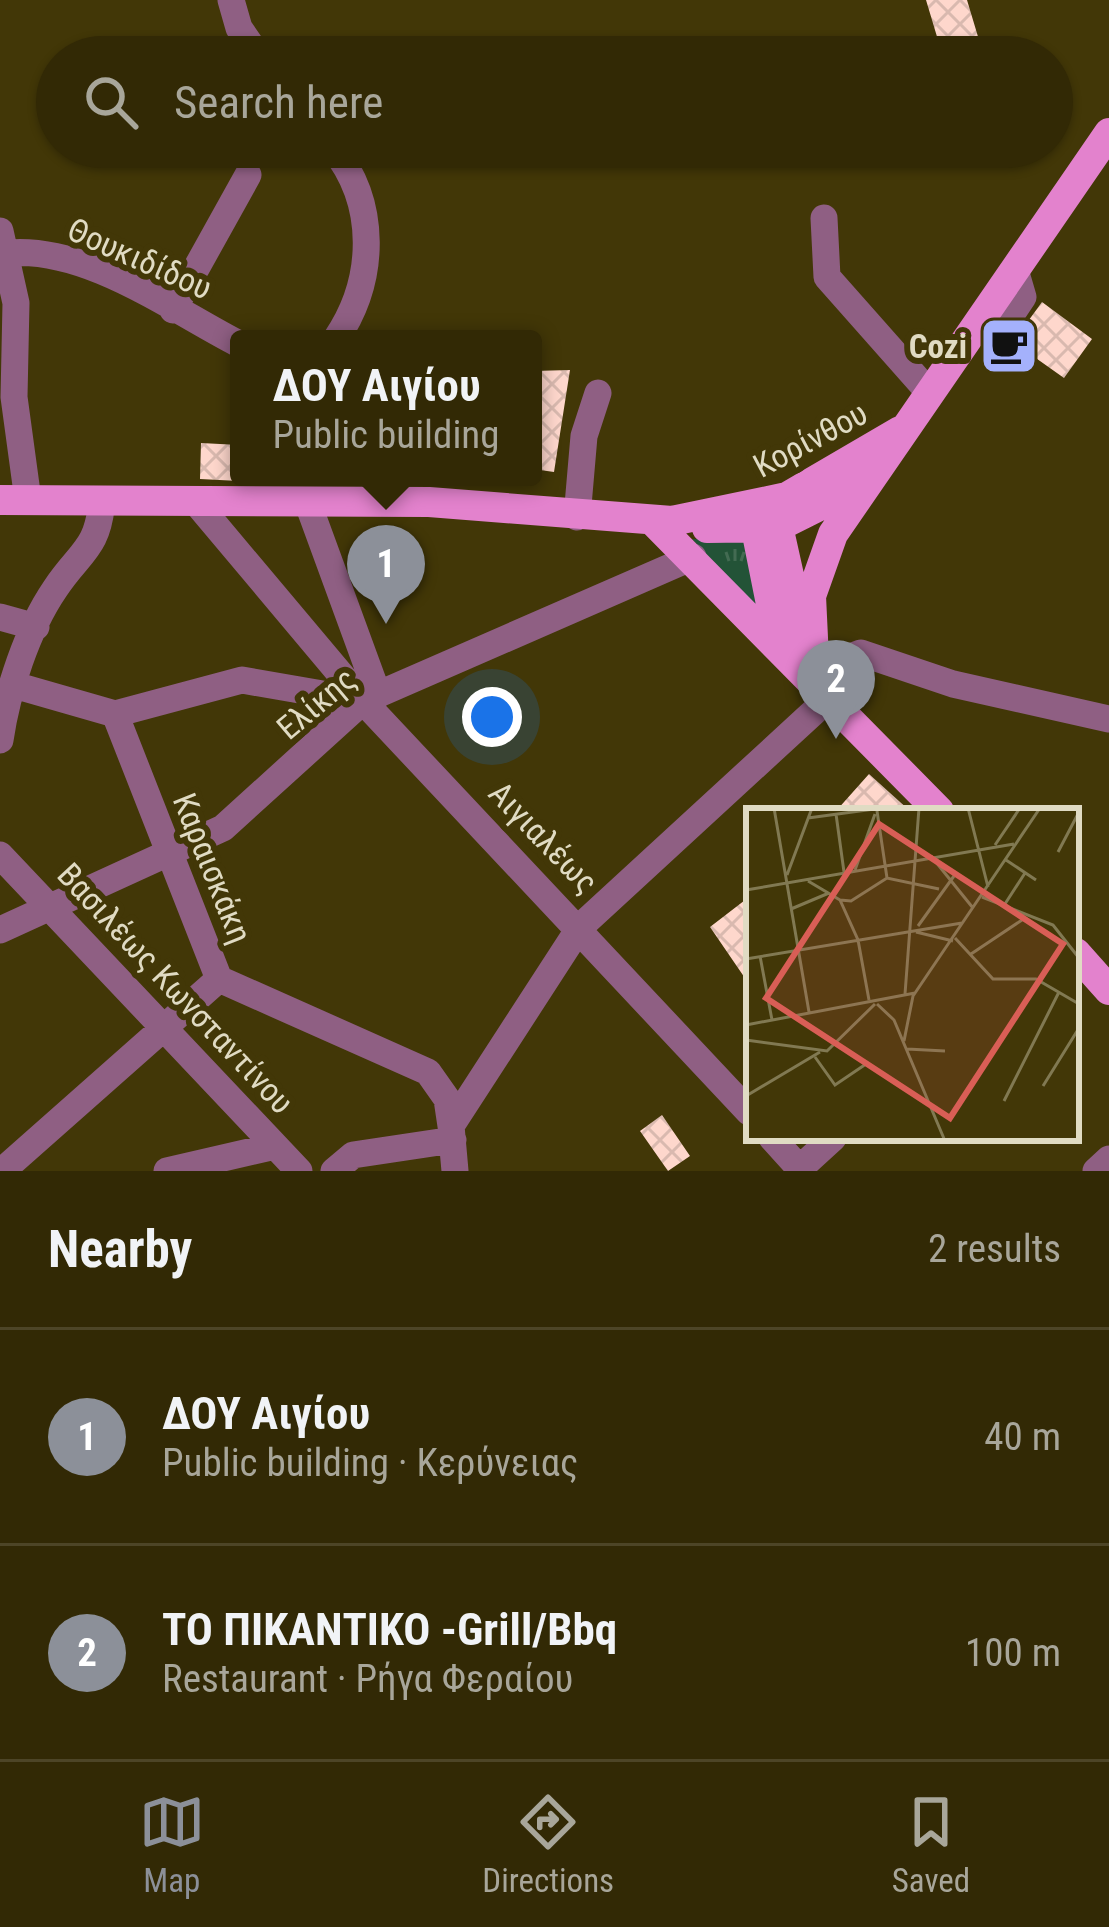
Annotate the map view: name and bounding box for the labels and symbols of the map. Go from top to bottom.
street label: Θουκιδίδου [62,209,218,307]
cafe icon: Cozi [978,315,1040,377]
place label: Cozi [909,327,967,366]
street label: Κορίνθου [747,393,874,486]
pin: 1 [347,525,425,624]
pin: 2 [797,640,875,739]
street label: Ελίκης [269,659,364,747]
your location [462,687,522,747]
street label: Αιγιαλέως [481,773,606,901]
street label: Καραισκάκη [165,788,260,949]
inset map [746,808,1079,1141]
street label: Βασιλέως Κωνσταντίνου [50,855,302,1122]

